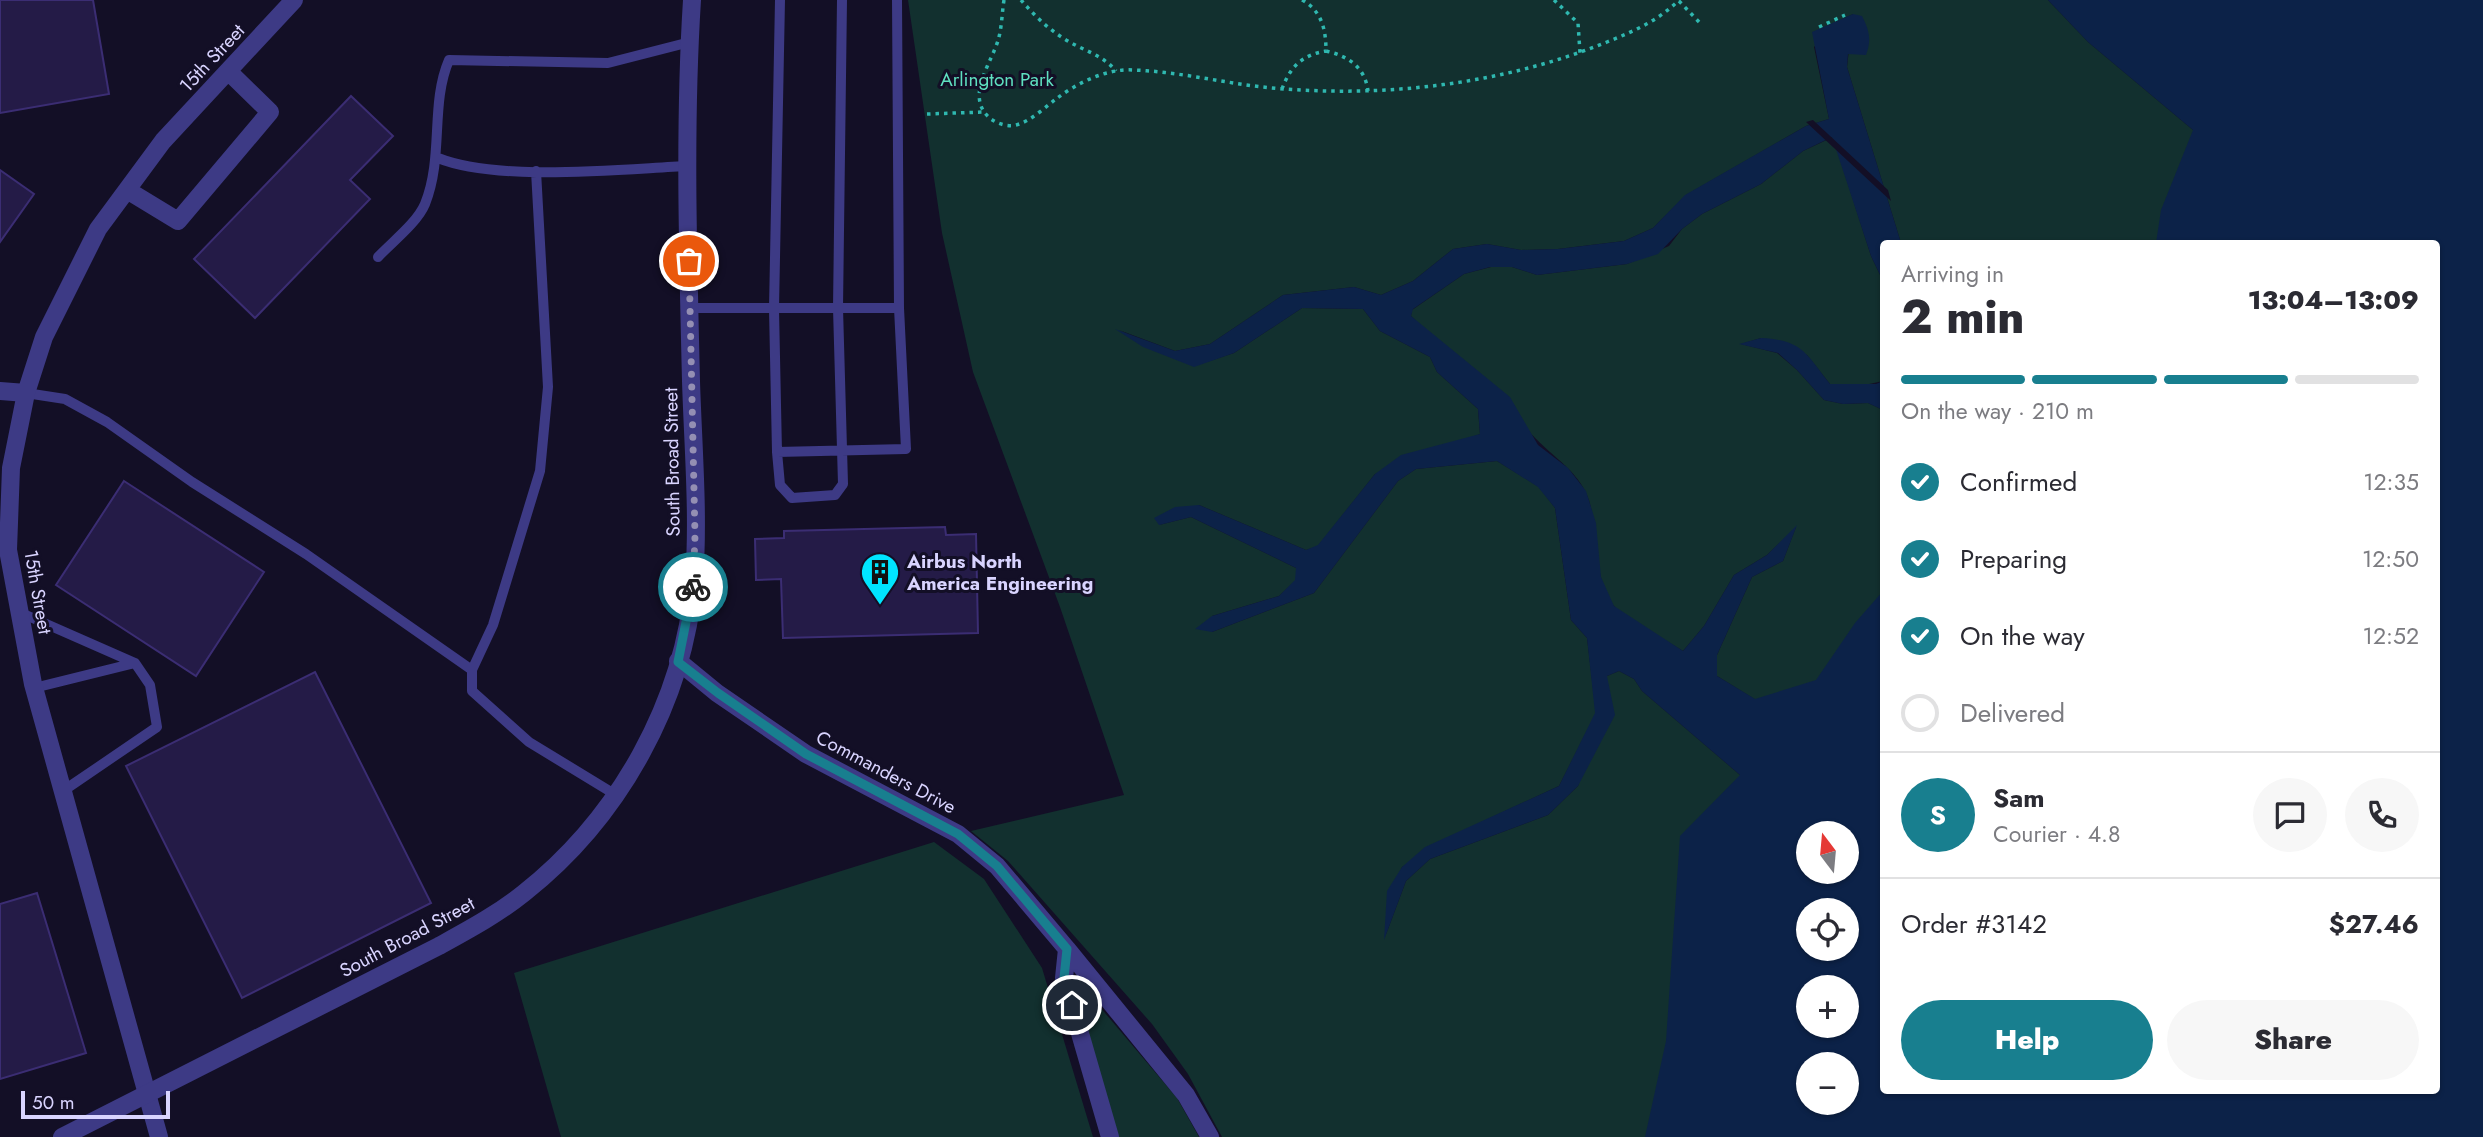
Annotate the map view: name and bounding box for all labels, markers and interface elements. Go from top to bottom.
street label: 15th Street [173,17,251,98]
park label: Arlington Park [940,66,1054,93]
pin [659,231,719,291]
icon: bag [670,242,708,280]
text: Arriving in [1901,257,2004,291]
text: 13:04–13:09 [2248,281,2419,319]
text: 2 min [1901,284,2025,350]
street label: South Broad Street [657,387,687,537]
text: On the way · 210 m [1901,394,2094,428]
icon: check [1901,463,1939,501]
text: Confirmed [1960,463,2077,501]
text: 12:35 [2363,465,2419,499]
icon: check [1901,540,1939,578]
text: Preparing [1960,540,2067,578]
text: 12:50 [2362,542,2419,576]
street label: 15th Street [17,548,59,637]
place label: Airbus North America Engineering [906,548,1093,597]
building icon: Airbus North America Engineering [859,551,901,606]
courier [658,552,728,622]
icon: bike [674,568,712,606]
icon: check [1901,617,1939,655]
text: On the way [1960,617,2085,655]
text: 12:52 [2363,619,2419,653]
text: Delivered [1960,694,2065,732]
street label: Commanders Drive [811,724,961,820]
button: chat [2253,778,2327,852]
button: phone [2345,778,2419,852]
text: Sam [1993,779,2045,817]
text: S [1930,796,1946,834]
text: Courier · 4.8 [1993,817,2121,851]
north arrow [1796,821,1858,884]
map controls [1796,821,1859,1115]
street label: South Broad Street [335,890,480,984]
button: locate [1796,898,1859,961]
text: Order #3142 [1901,905,2047,943]
text: $27.46 [2329,905,2419,943]
pin [1042,975,1102,1035]
button: + [1796,975,1859,1038]
icon: home [1053,986,1091,1024]
button: Help [1901,1000,2153,1080]
button: Share [2167,1000,2419,1080]
button: − [1796,1052,1859,1115]
scale bar [21,1088,170,1120]
text: 50 m [32,1089,75,1116]

